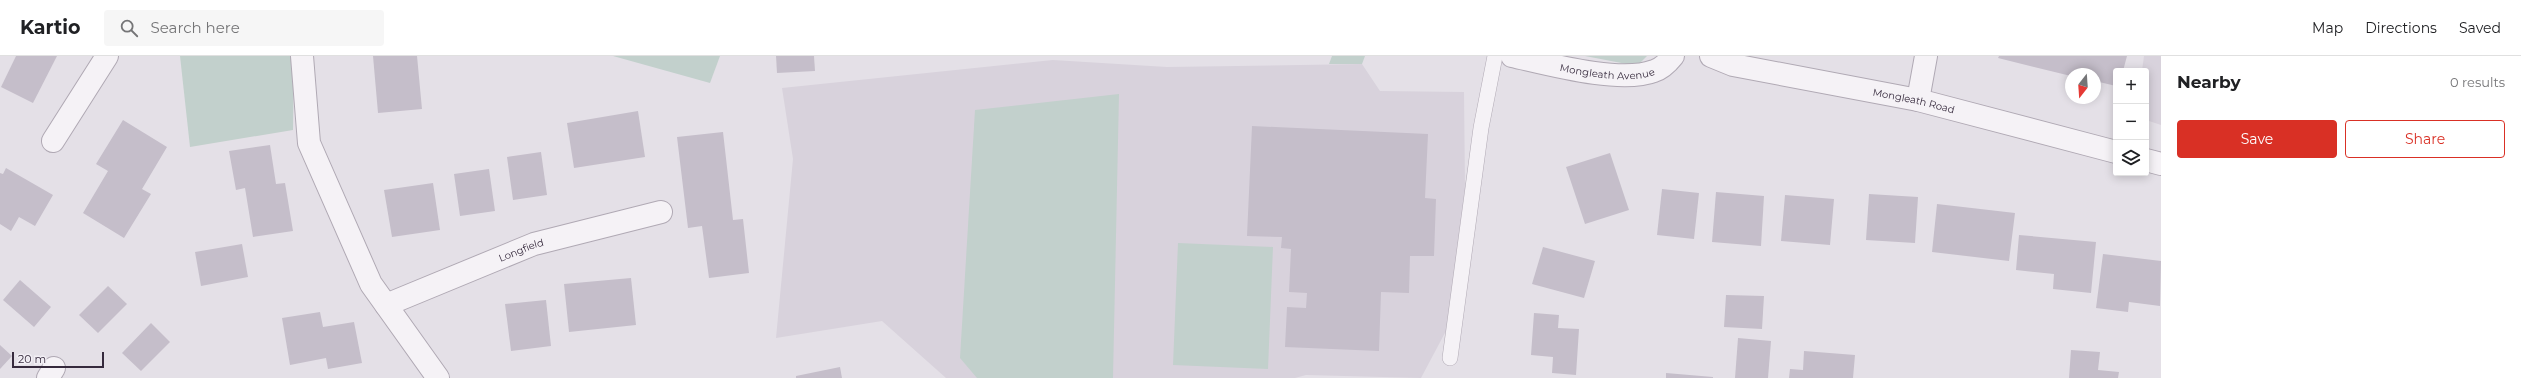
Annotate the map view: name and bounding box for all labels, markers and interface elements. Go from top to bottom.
search box [104,10,384,46]
text: Kartio [20,16,80,39]
icon: search [118,17,140,39]
text: Search here [150,18,240,37]
text: Map [2312,19,2343,37]
text: Directions [2365,19,2437,37]
text: Saved [2459,19,2501,37]
street label: Mongleath Avenue [1559,61,1656,82]
north arrow [2065,68,2101,104]
map controls [2113,68,2149,176]
button: + [2113,68,2149,104]
text: Nearby [2177,72,2241,92]
text: 0 results [2450,74,2505,90]
street label: Mongleath Road [1872,85,1956,116]
button: − [2113,104,2149,140]
button: Save [2177,120,2337,158]
button: Share [2345,120,2505,158]
button: layers [2113,140,2149,176]
street label: Longfield [497,235,545,264]
scale bar [12,350,104,369]
text: 20 m [18,352,46,366]

